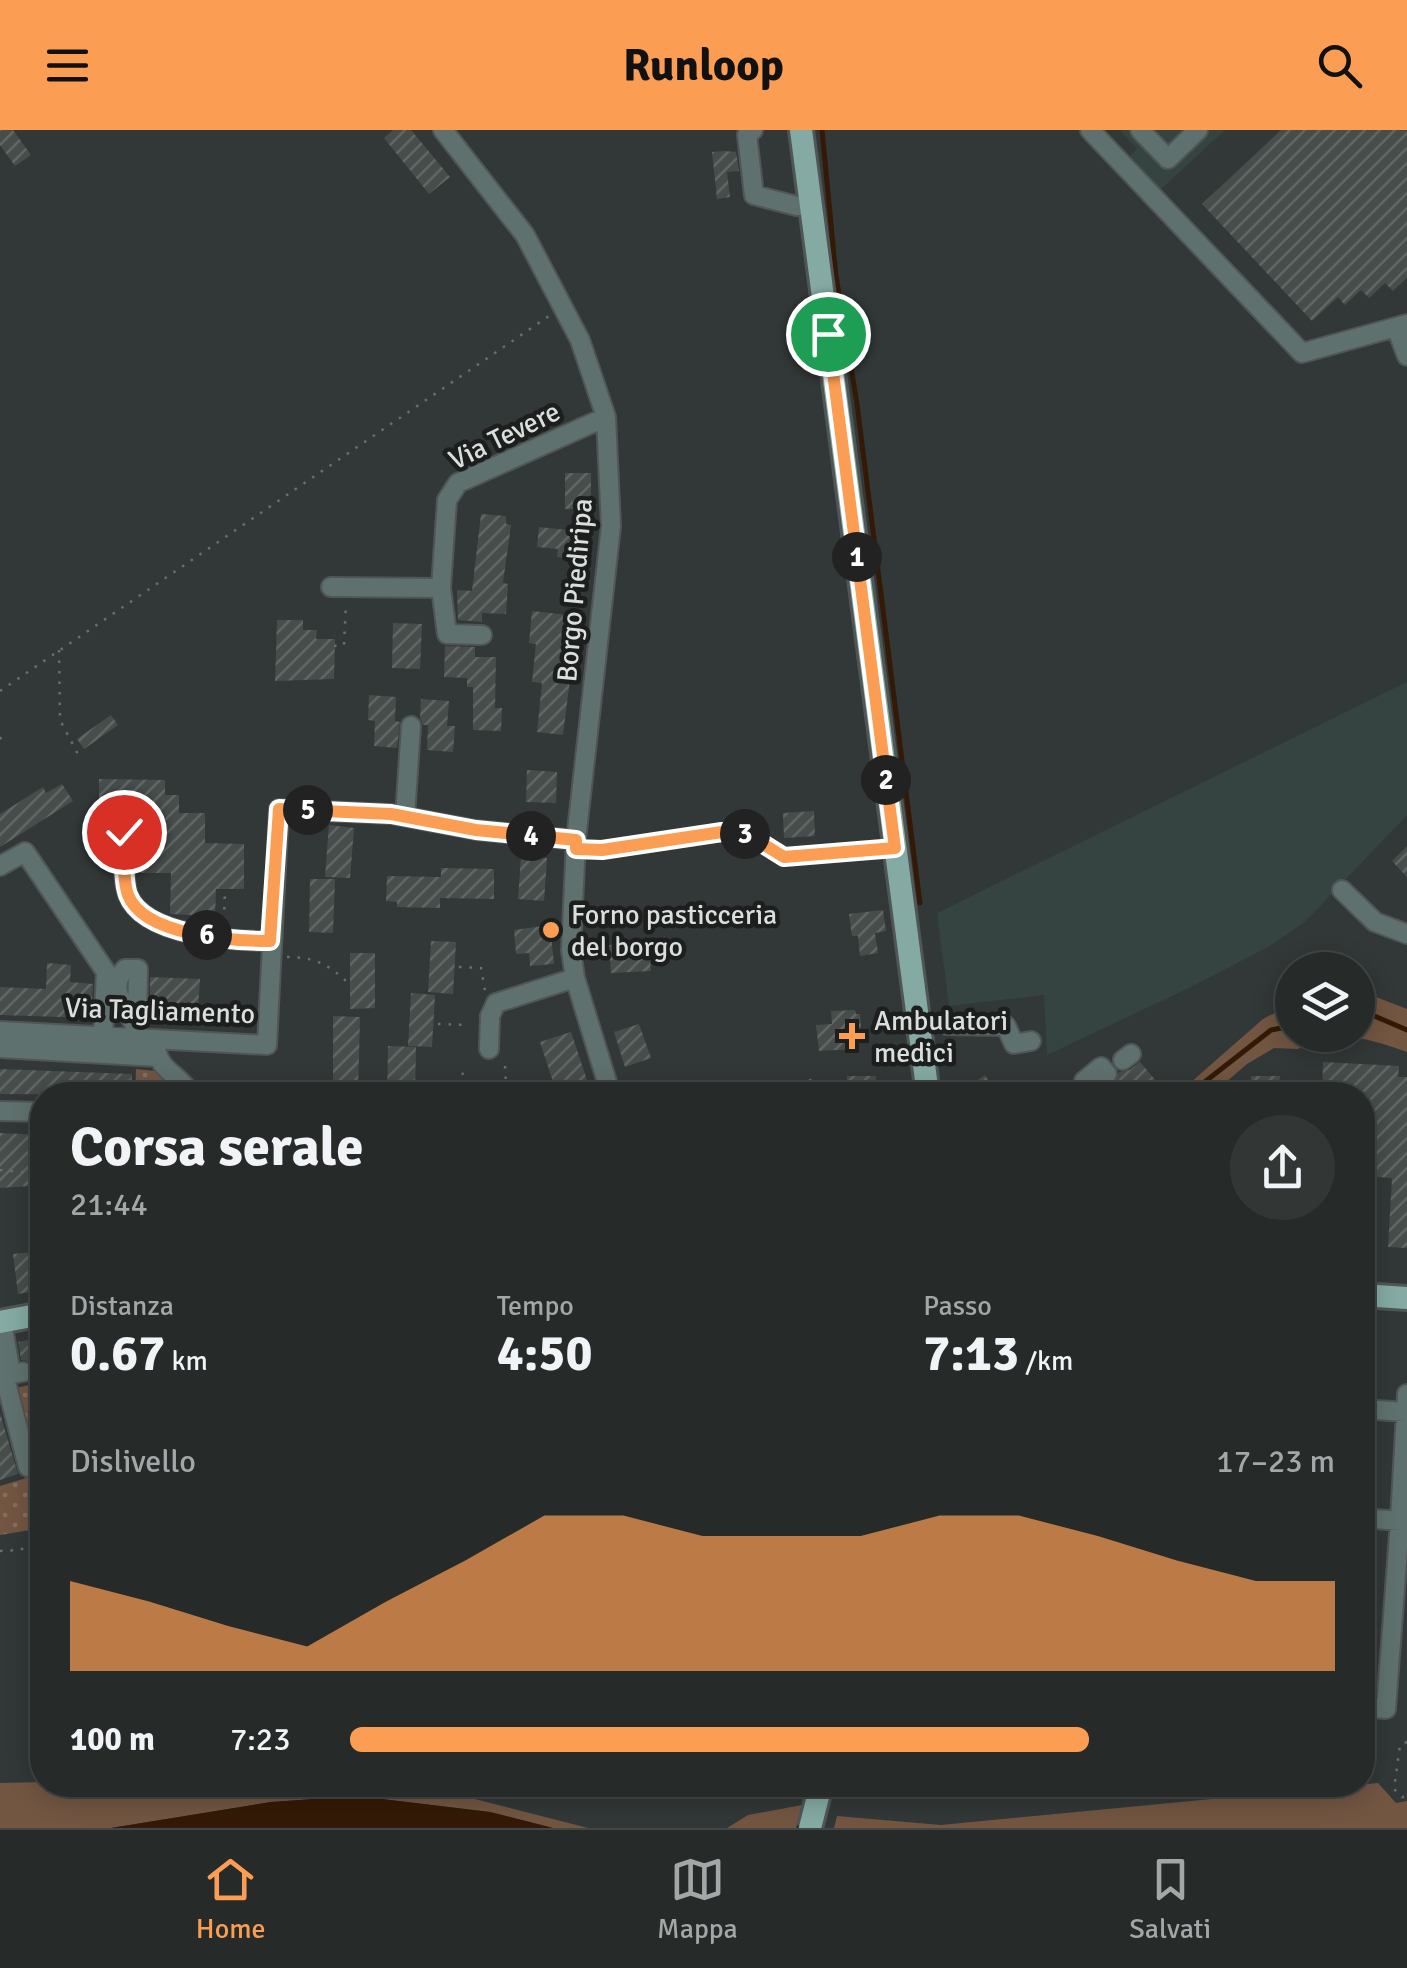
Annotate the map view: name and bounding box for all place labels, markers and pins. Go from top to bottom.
pin [786,292,871,377]
pin: 1 [832,532,882,582]
pin: 2 [861,755,911,805]
pin: 5 [283,785,333,835]
pin [82,790,167,875]
pin: 3 [720,809,770,859]
pin: 4 [506,811,556,861]
place label: Forno pasticceria del borgo [571,898,777,964]
pin: 6 [182,910,232,960]
marker: Forno pasticceria del borgo [540,919,562,941]
place label: Ambulatori medici [874,1004,1008,1070]
marker: Ambulatori medici [839,1023,865,1049]

